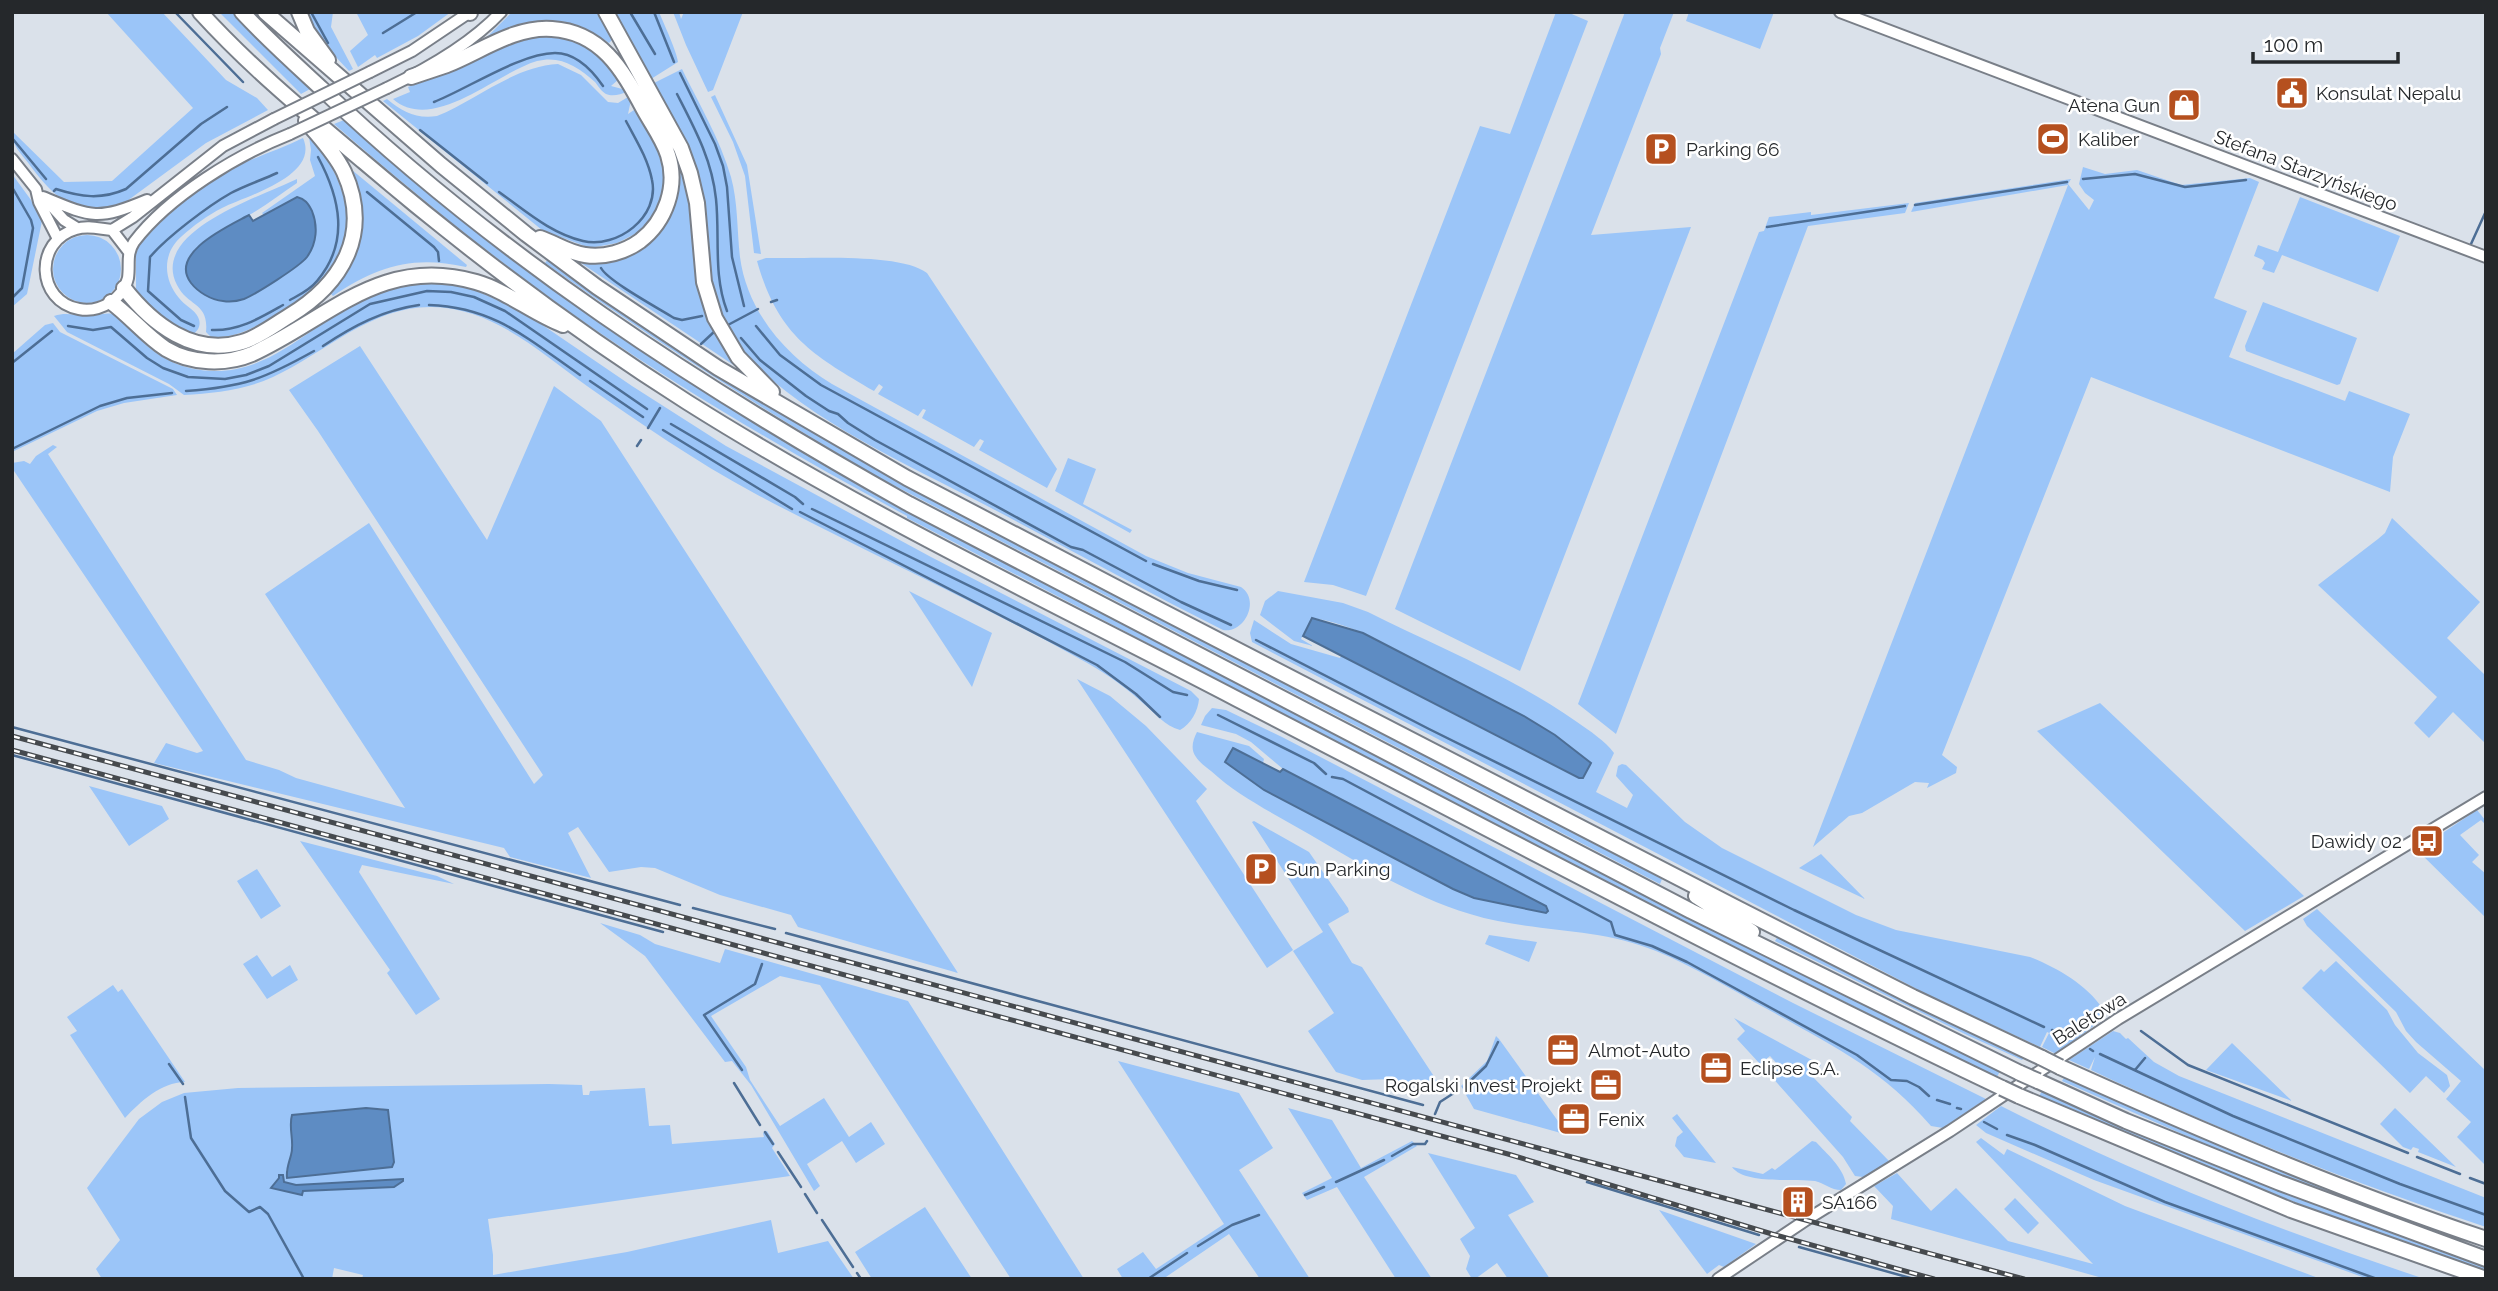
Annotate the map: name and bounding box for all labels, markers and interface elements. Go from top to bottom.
scale bar [2253,21,2398,65]
text: 100 m [2264,32,2323,57]
public building icon: Konsulat Nepalu [2273,74,2311,112]
place label: Konsulat Nepalu [2316,82,2461,104]
shop icon: Atena Gun [2165,86,2203,124]
place label: Atena Gun [2068,94,2160,116]
sports icon: Kaliber [2034,120,2072,158]
street label: Stefana Starzyńskiego [2211,125,2401,215]
place label: Kaliber [2078,128,2140,150]
parking icon: Parking 66 [1642,130,1680,168]
place label: Parking 66 [1686,138,1780,160]
bus stop icon: Dawidy 02 [2408,822,2446,860]
place label: Dawidy 02 [2311,830,2402,852]
parking icon: Sun Parking [1242,850,1280,888]
place label: Sun Parking [1286,858,1391,880]
street label: Baletowa [2048,987,2130,1049]
office icon: Almot-Auto [1544,1031,1582,1069]
place label: Almot-Auto [1588,1039,1690,1061]
office icon: Eclipse S.A. [1697,1049,1735,1087]
place label: Eclipse S.A. [1740,1057,1839,1079]
office icon: Rogalski Invest Projekt [1587,1066,1625,1104]
place label: Rogalski Invest Projekt [1385,1074,1583,1096]
office icon: Fenix [1555,1100,1593,1138]
place label: Fenix [1598,1108,1645,1130]
building icon: SA166 [1779,1183,1817,1221]
place label: SA166 [1822,1191,1877,1213]

